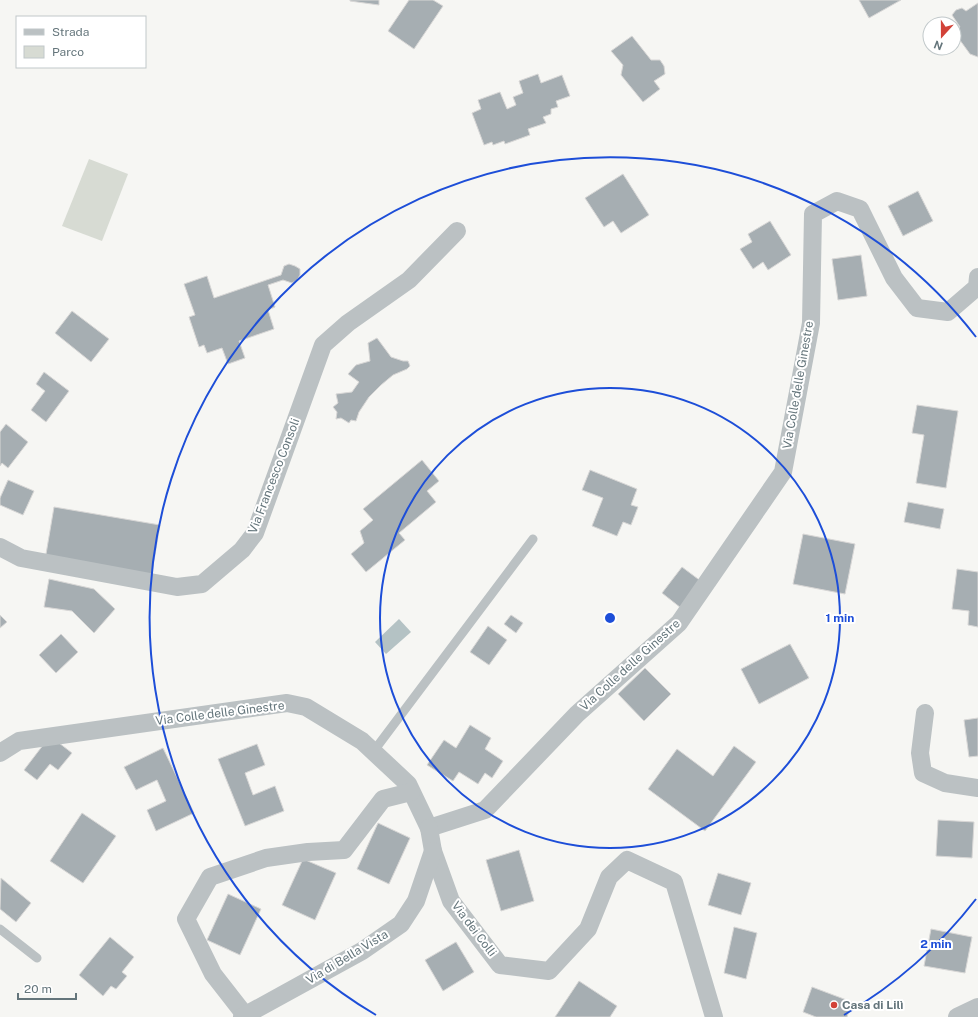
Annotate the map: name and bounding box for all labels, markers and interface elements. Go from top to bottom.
legend [16,16,146,68]
north arrow [922,16,962,56]
text: Strada [52,25,89,39]
text: N [932,38,945,52]
text: Parco [52,45,84,59]
street label: Via Colle delle Ginestre [780,320,816,450]
street label: Via Francesco Consoli [246,416,302,536]
centre of rings [603,611,617,625]
text: 1 min [826,611,854,625]
street label: Via Colle delle Ginestre [577,616,683,714]
street label: Via Colle delle Ginestre [155,698,285,728]
street label: Via dei Colli [449,899,499,959]
street label: Via di Bella Vista [304,927,390,987]
text: 2 min [920,937,952,951]
scale bar [18,975,76,1001]
text: 20 m [24,982,52,996]
place label: Casa di Lilì [842,998,903,1012]
marker: Casa di Lilì [829,1000,839,1010]

